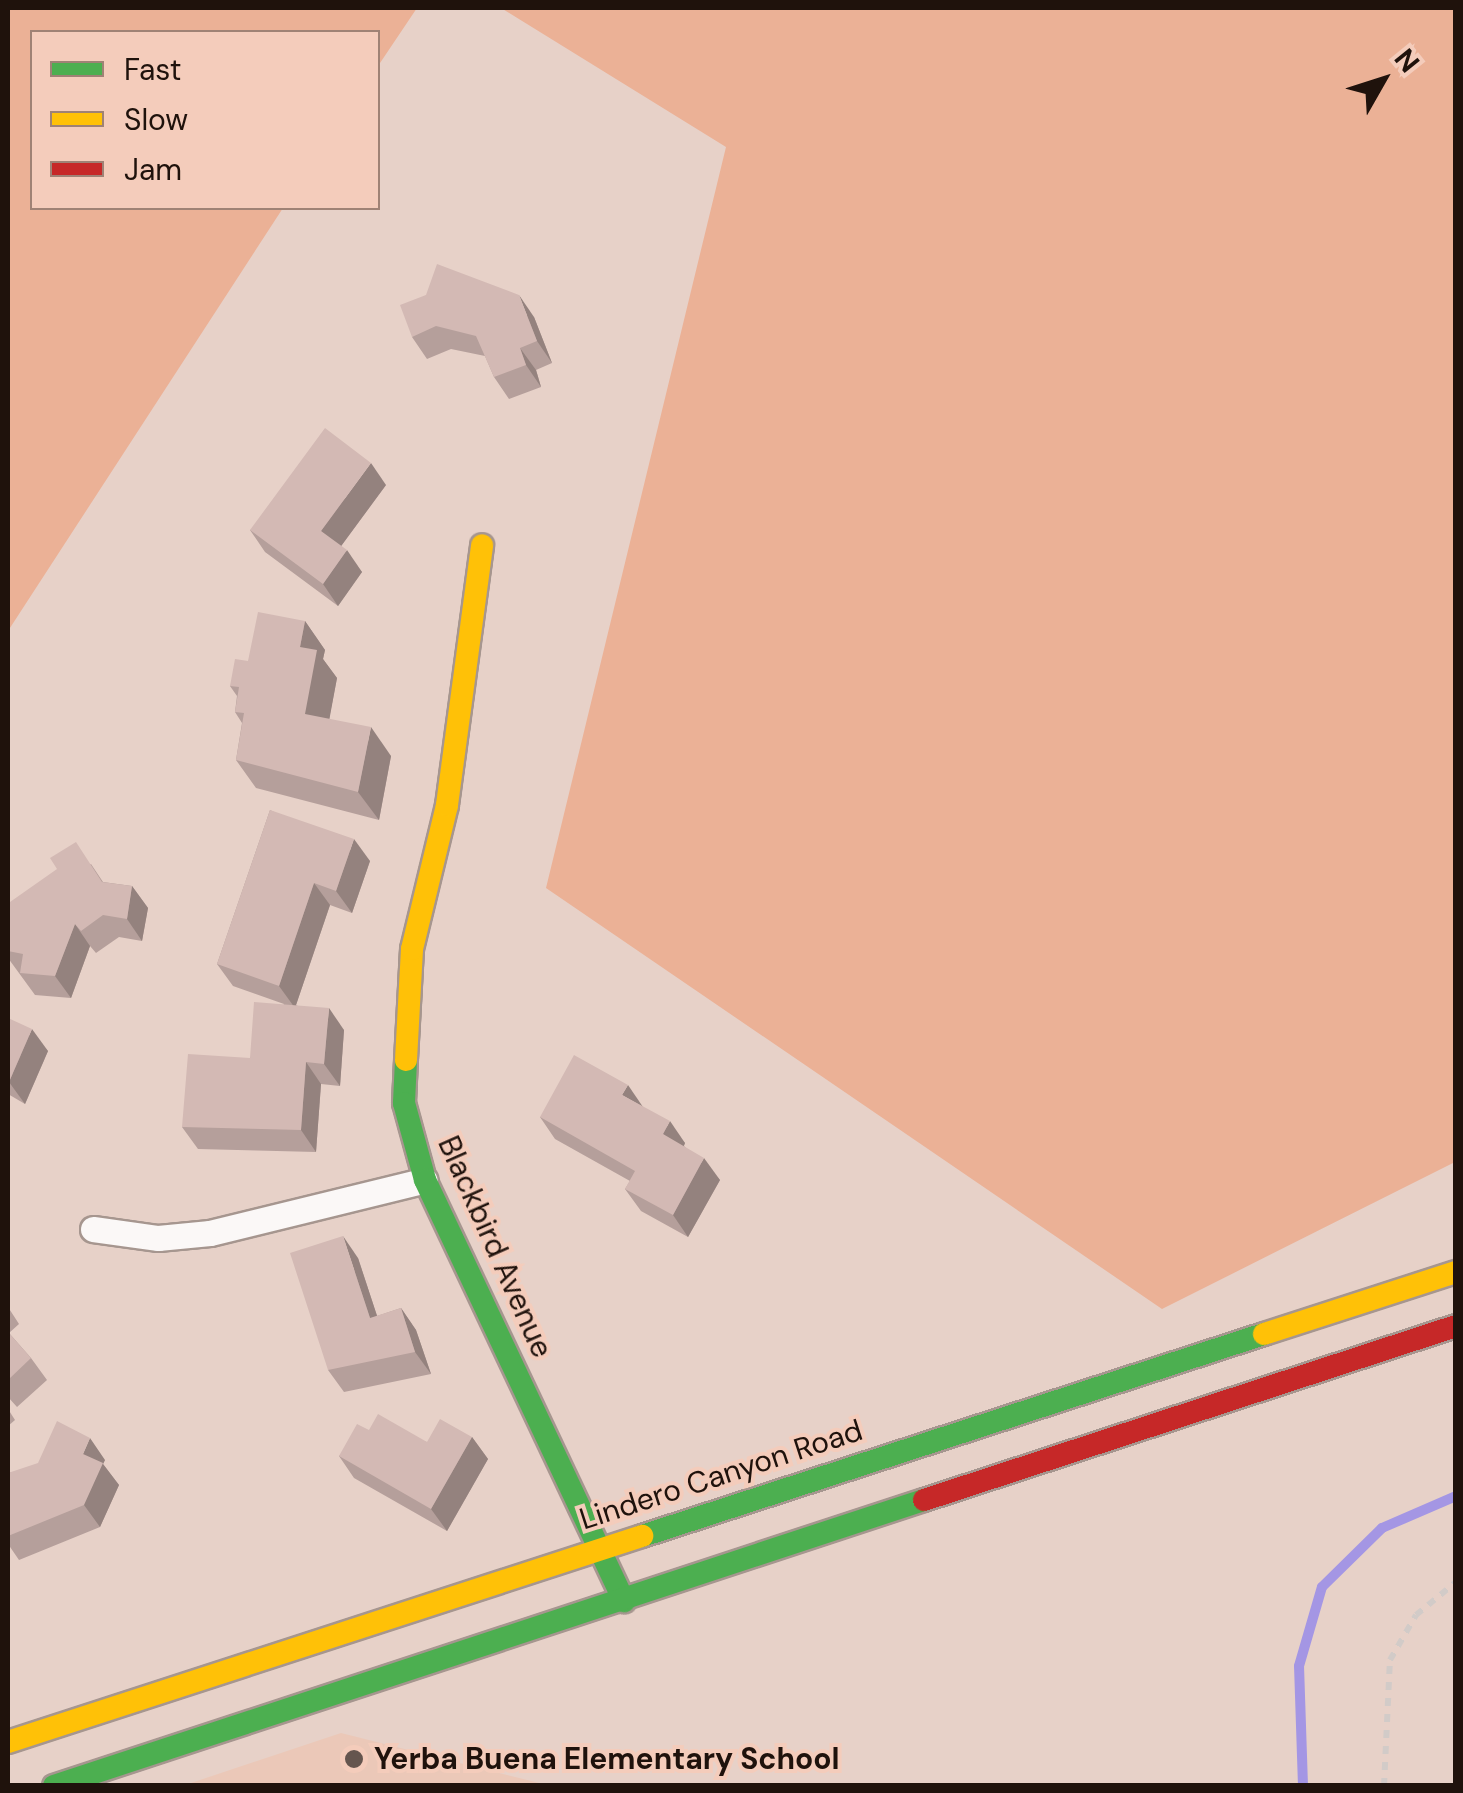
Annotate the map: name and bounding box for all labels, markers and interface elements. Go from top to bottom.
legend [30,30,380,210]
north arrow [1333,30,1433,130]
text: N [1386,41,1428,80]
text: Fast [124,50,182,89]
text: Slow [124,100,188,139]
text: Jam [124,150,182,189]
street label: Blackbird Avenue [430,1131,560,1363]
street label: Lindero Canyon Road [575,1412,867,1538]
place label: Yerba Buena Elementary School [374,1741,840,1777]
marker: Yerba Buena Elementary School [343,1748,365,1770]

